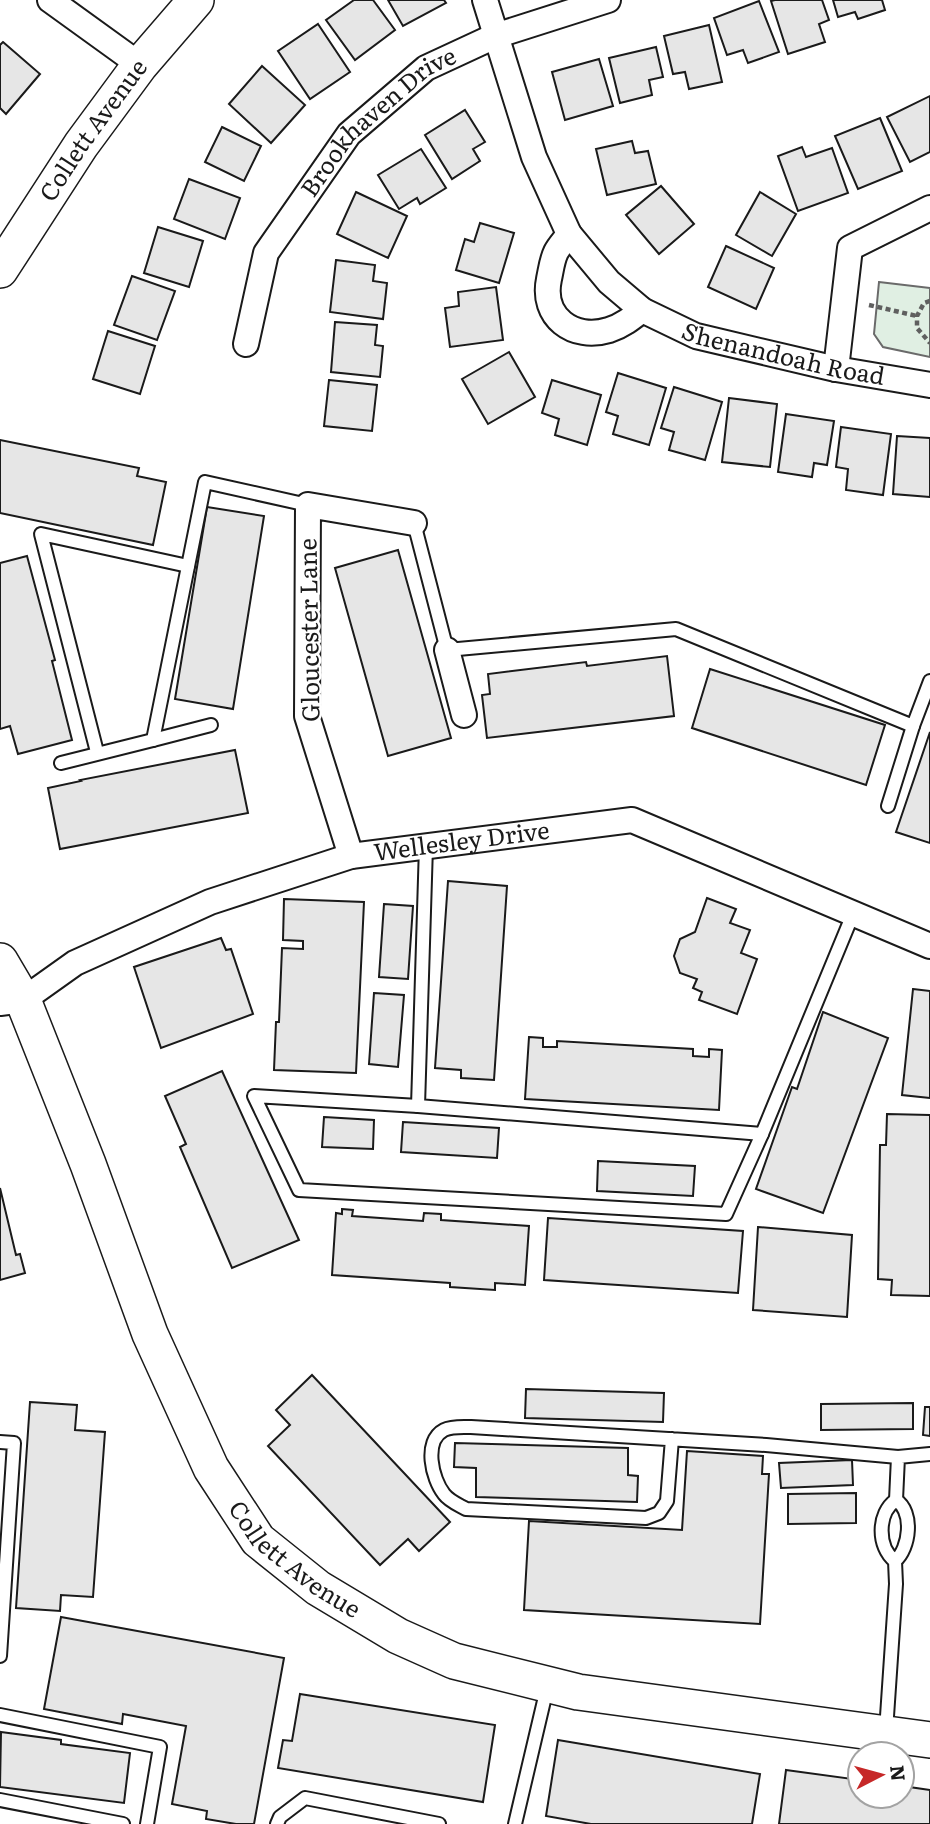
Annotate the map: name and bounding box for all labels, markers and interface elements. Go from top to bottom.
street label: Brookhaven Drive [290,36,461,203]
street label: Collett Avenue [29,51,154,207]
street label: Shenandoah Road [677,312,888,392]
street label: Gloucester Lane [288,538,327,722]
street label: Wellesley Drive [371,811,551,868]
street label: Collett Avenue [222,1493,368,1625]
north arrow [846,1740,916,1810]
text: N [884,1764,914,1783]

